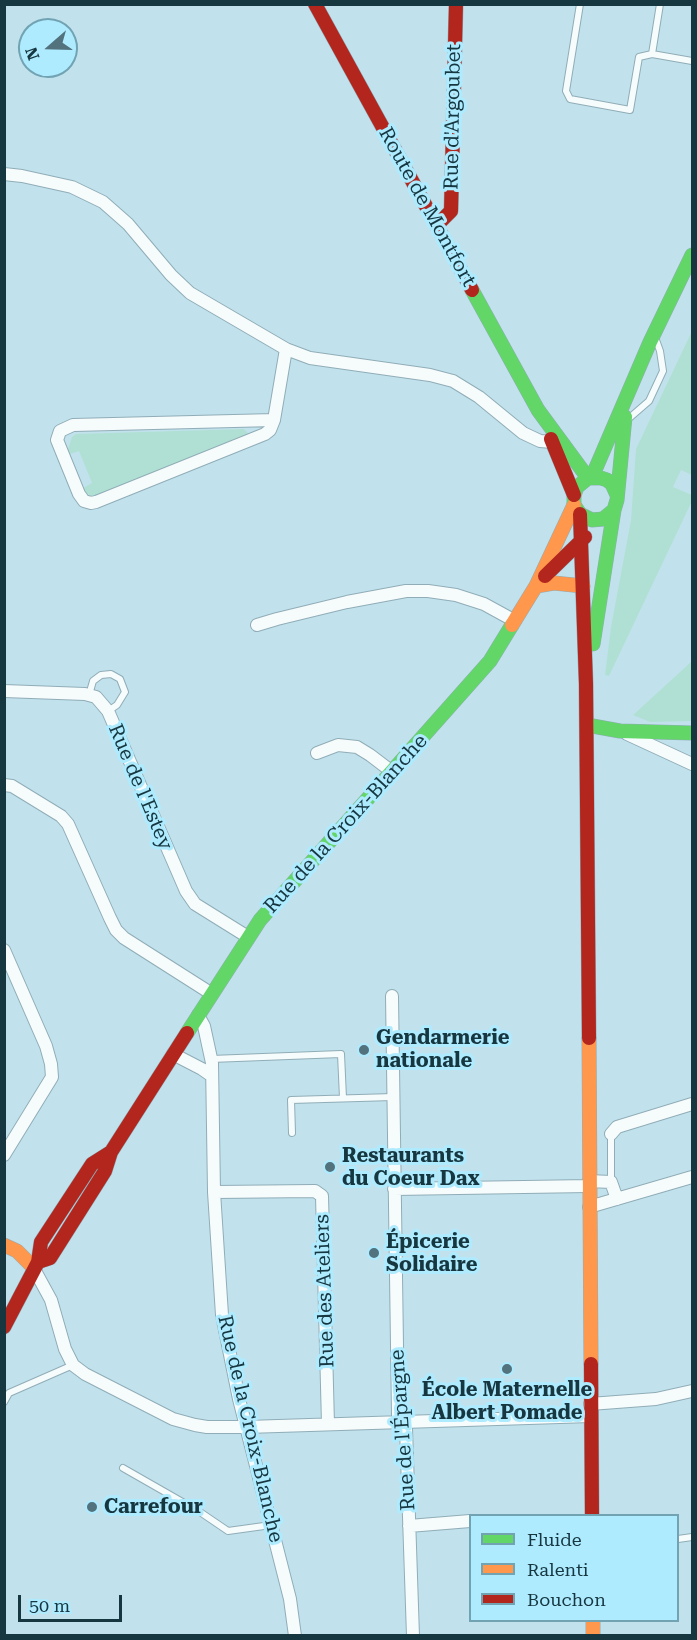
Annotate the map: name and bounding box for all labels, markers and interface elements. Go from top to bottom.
north arrow [18,18,78,78]
street label: Rue d'Argoubet [440,44,466,190]
text: N [21,45,44,63]
street label: Route de Montfort [373,123,481,291]
street label: Rue de l'Estey [103,720,177,854]
street label: Rue de la Croix-Blanche [259,730,433,918]
place label: Gendarmerie nationale [376,1026,510,1073]
marker: Gendarmerie nationale [357,1043,371,1057]
place label: Restaurants du Coeur Dax [342,1144,479,1191]
marker: Restaurants du Coeur Dax [323,1160,337,1174]
street label: Rue des Ateliers [310,1214,340,1368]
place label: Épicerie Solidaire [386,1230,478,1277]
marker: Épicerie Solidaire [367,1246,381,1260]
street label: Rue de la Croix-Blanche [212,1313,288,1545]
street label: Rue de l'Épargne [385,1349,421,1511]
marker: École Maternelle Albert Pomade [500,1362,514,1376]
place label: École Maternelle Albert Pomade [422,1378,592,1425]
place label: Carrefour [104,1495,203,1519]
marker: Carrefour [85,1500,99,1514]
legend [469,1514,679,1622]
text: Fluide [527,1529,582,1550]
text: Ralenti [527,1559,589,1580]
scale bar [21,1583,124,1621]
text: Bouchon [527,1589,606,1610]
text: 50 m [29,1595,70,1616]

